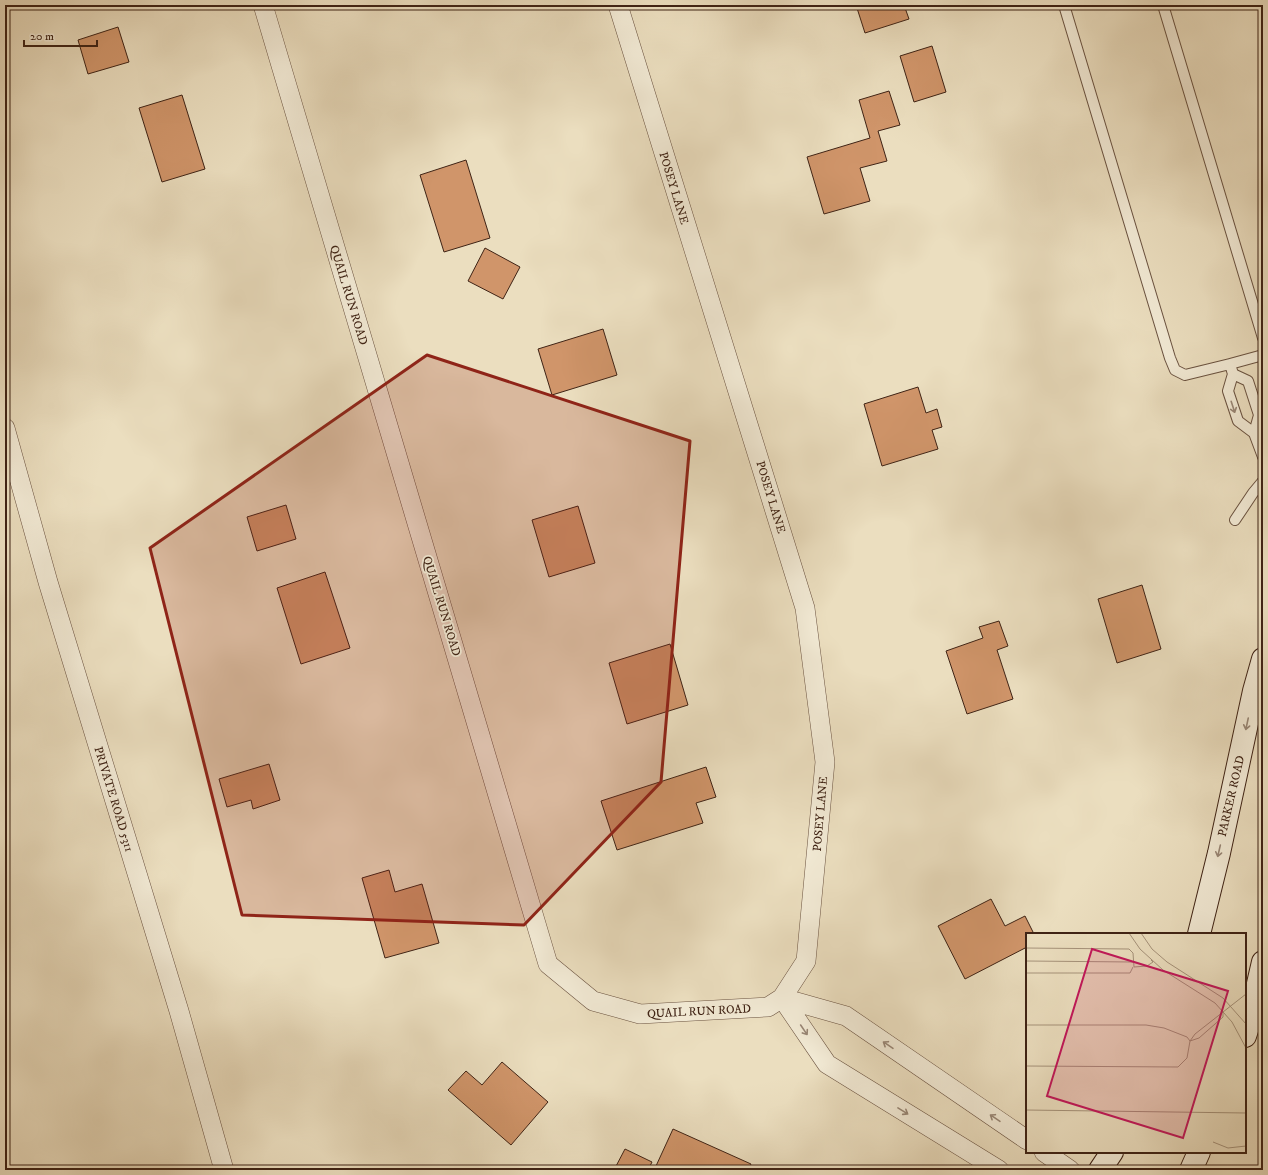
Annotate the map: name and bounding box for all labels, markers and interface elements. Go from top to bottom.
scale bar [24,22,97,48]
text: 20 m [30,29,54,44]
street label: POSEY LANE [655,150,692,227]
street label: QUAIL RUN ROAD [326,243,371,347]
one-way arrow [1230,400,1238,412]
street label: POSEY LANE [752,459,789,536]
street label: QUAIL RUN ROAD [419,554,464,658]
one-way arrow [1243,717,1251,730]
street label: PRIVATE ROAD 5311 [90,745,137,854]
street label: PARKER ROAD [1215,754,1248,838]
street label: POSEY LANE [810,775,831,852]
one-way arrow [1215,844,1222,857]
inset map [1026,933,1246,1153]
street label: QUAIL RUN ROAD [647,1001,751,1022]
one-way arrow [800,1024,808,1035]
one-way arrow [882,1041,893,1049]
one-way arrow [897,1107,909,1115]
one-way arrow [990,1114,1001,1122]

